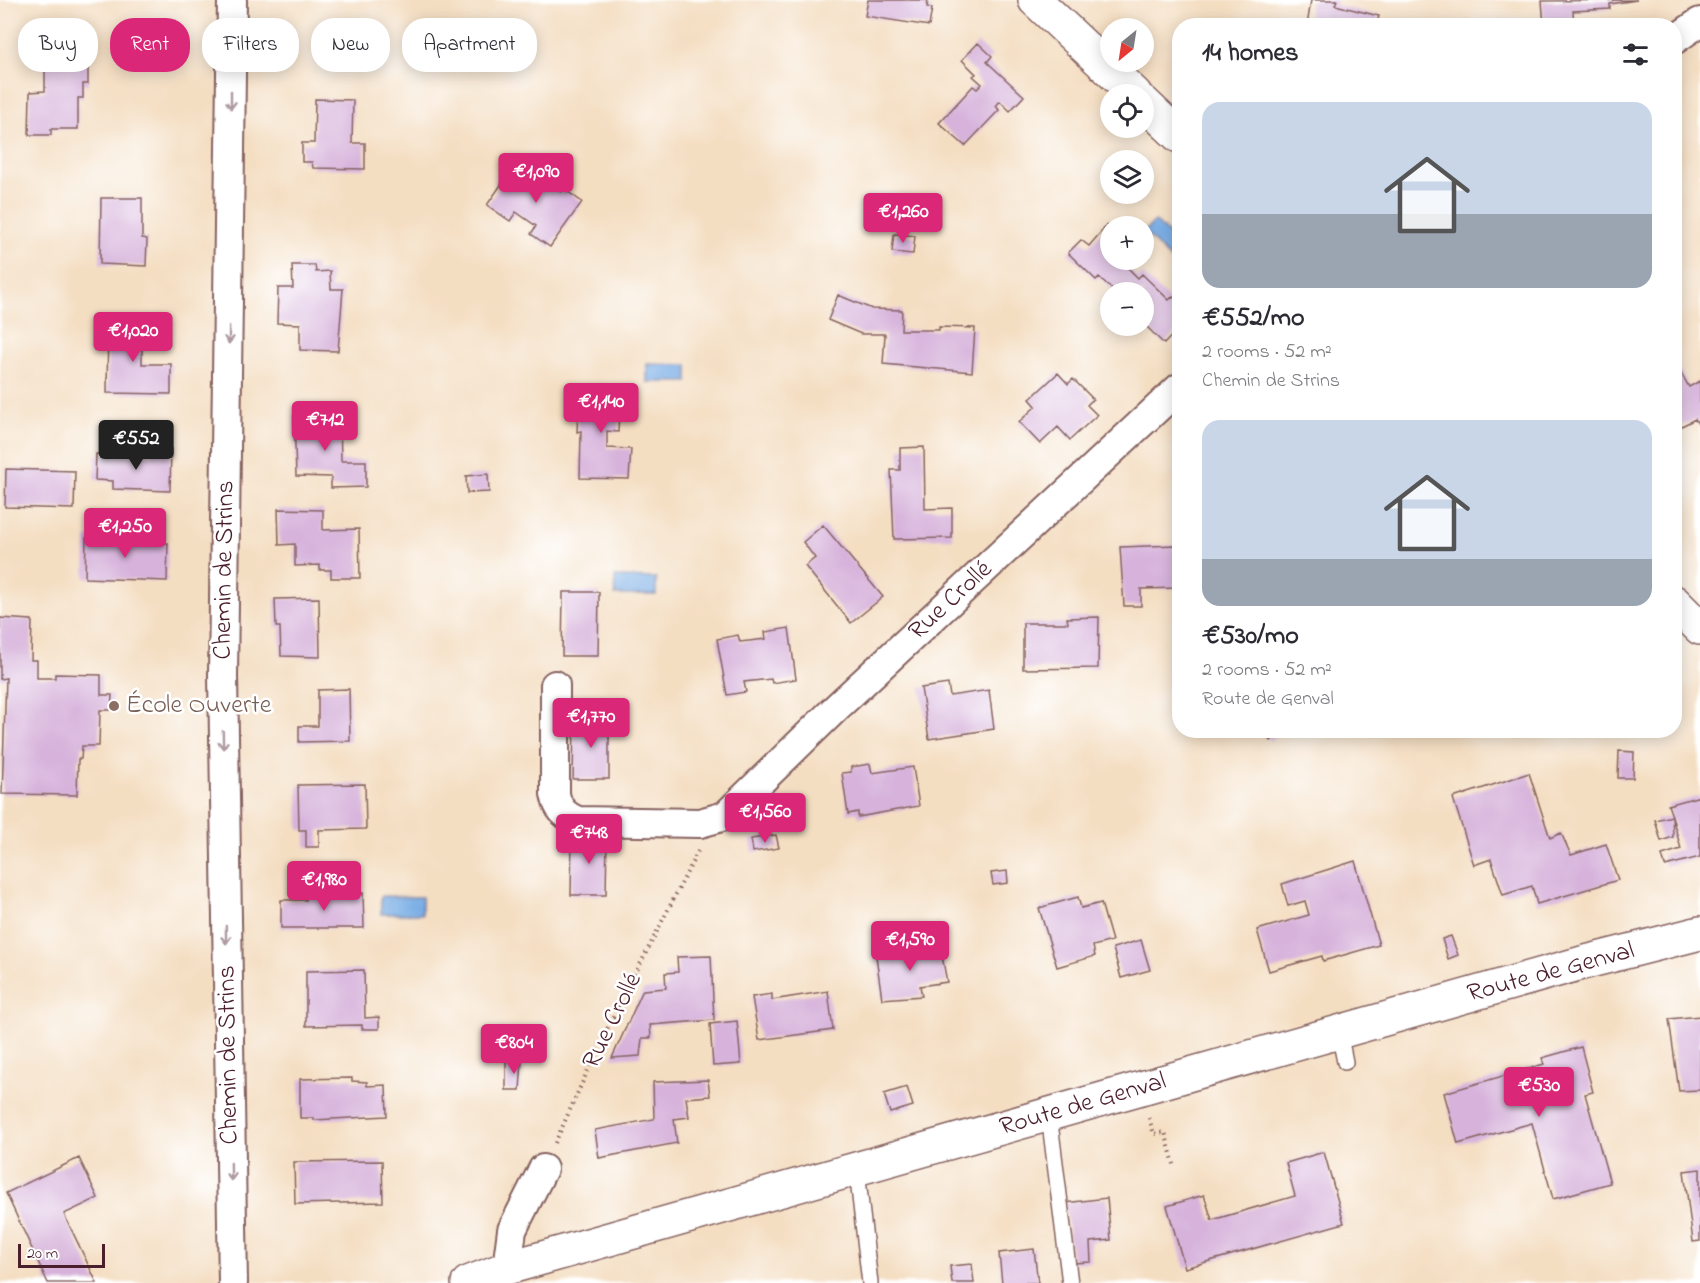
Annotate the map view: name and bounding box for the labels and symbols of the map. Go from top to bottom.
north arrow [1100,18,1154,72]
one-way arrow [225,90,237,110]
pin: €1,090 [487,153,585,204]
pin: €1,260 [854,193,952,244]
pin: €1,020 [84,312,182,363]
one-way arrow [223,325,235,345]
pin: €1,140 [552,383,650,434]
pin: €712 [289,401,361,452]
pin: €552 [100,420,172,471]
street label: Chemin de Strins [204,480,246,660]
pin: €1,250 [76,508,174,559]
street label: Rue Crollé [900,552,1002,650]
place label: École Ouverte [126,687,272,725]
pin: €1,770 [542,698,640,749]
marker: École Ouverte [107,699,121,713]
one-way arrow [217,730,229,750]
pin: €1,560 [716,793,814,844]
pin: €748 [553,814,625,865]
pin: €1,980 [275,861,373,912]
pin: €1,590 [861,921,959,972]
one-way arrow [220,925,232,945]
street label: Route de Genval [1463,932,1639,1014]
street label: Chemin de Strins [208,965,250,1145]
street label: Rue Crollé [573,966,653,1076]
pin: €804 [478,1024,550,1075]
street label: Route de Genval [995,1063,1171,1147]
pin: €530 [1503,1067,1575,1118]
one-way arrow [225,1161,237,1181]
scale bar [18,1241,105,1268]

